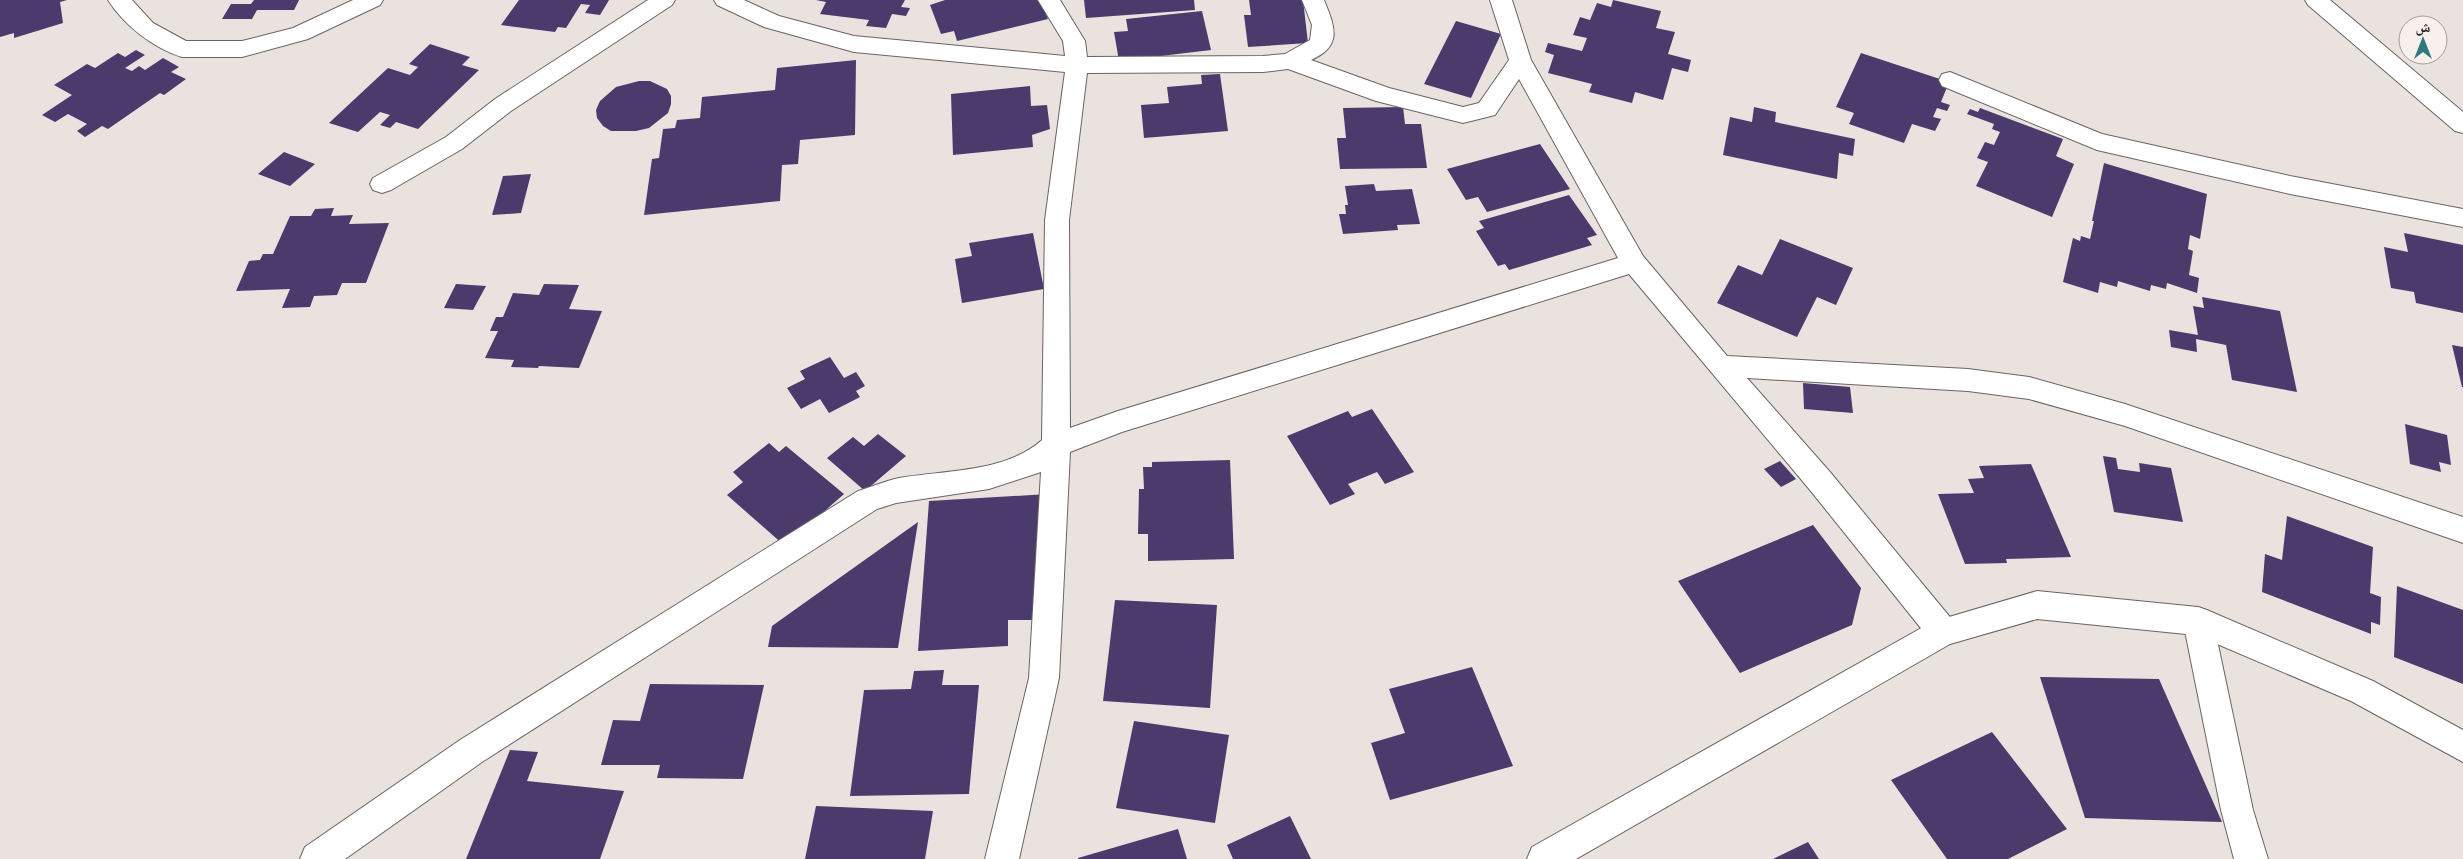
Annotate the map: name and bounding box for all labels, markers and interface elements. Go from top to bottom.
north arrow [2398,15,2448,65]
text: ش [2416,19,2431,36]

